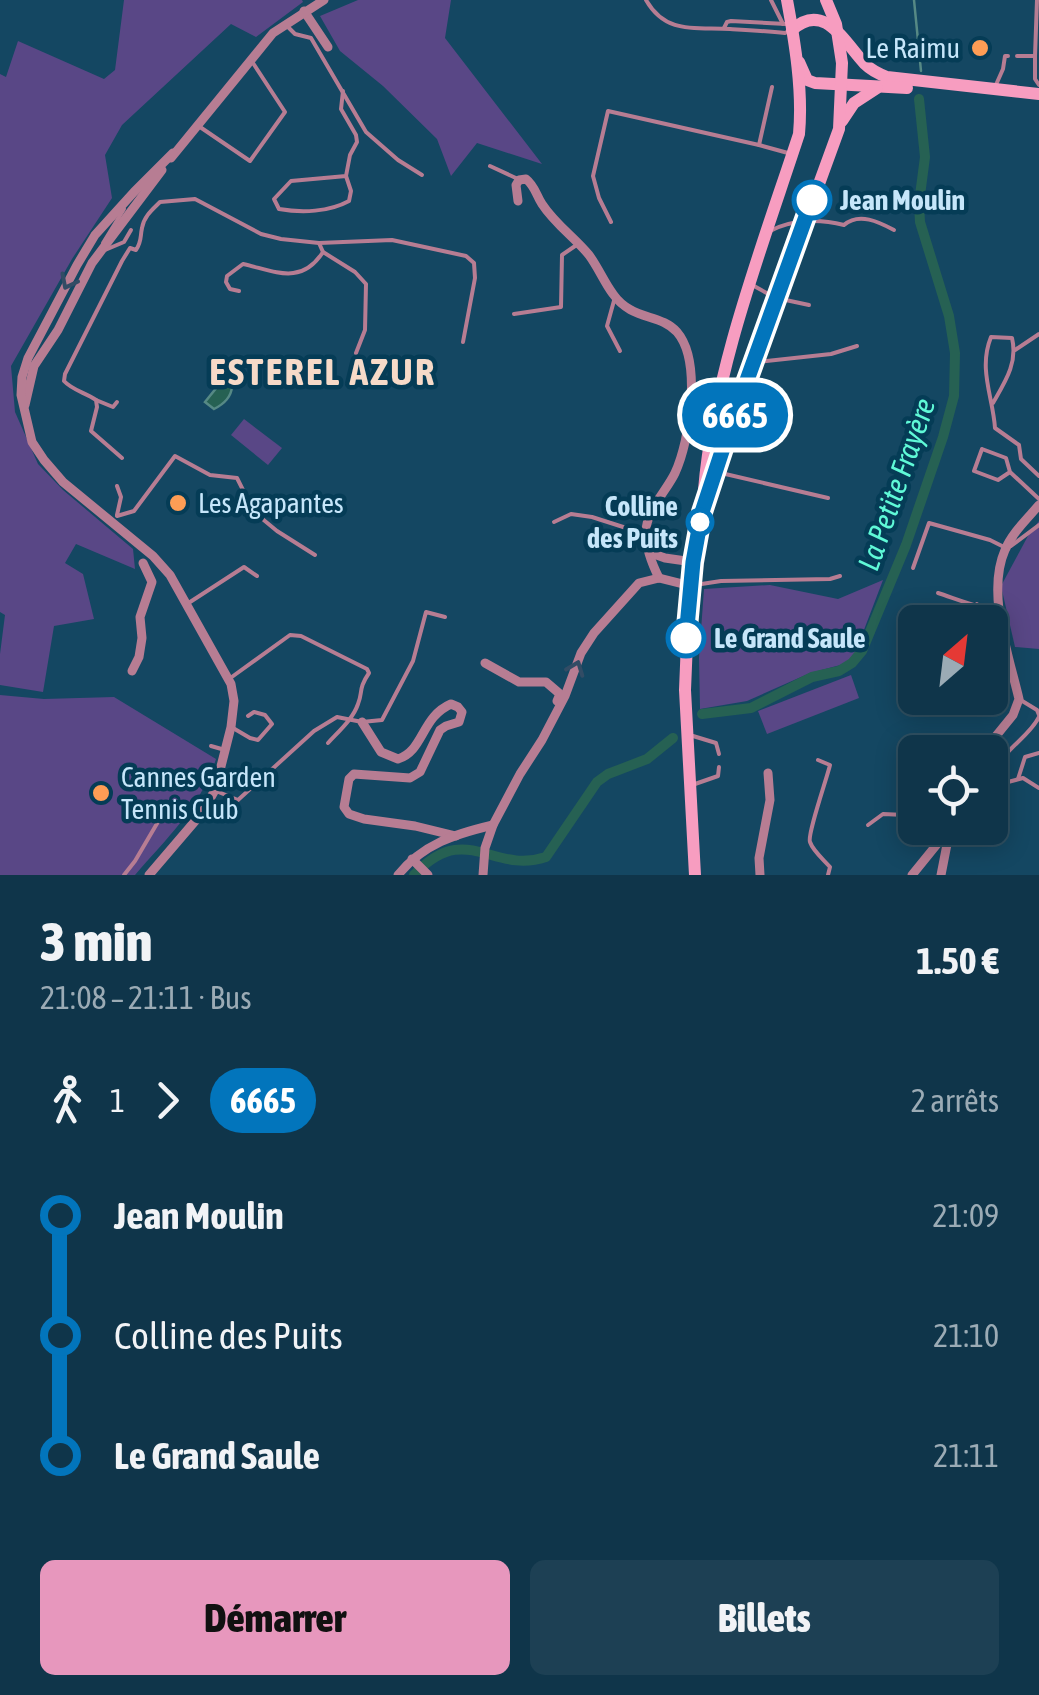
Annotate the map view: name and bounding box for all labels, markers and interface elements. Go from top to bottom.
place label: Le Raimu [865,32,960,64]
marker: Le Raimu [969,37,991,59]
marker: Jean Moulin [793,181,831,219]
place label: Jean Moulin [839,184,965,216]
one-way arrow [61,271,80,289]
district label: ESTEREL AZUR [209,350,437,393]
line badge: 6665 [665,382,805,448]
water label: La Petite Frayère [851,393,941,575]
text: 6665 [702,395,768,435]
place label: Les Agapantes [198,487,344,519]
place label: Colline des Puits [587,490,678,554]
marker: Les Agapantes [167,492,189,514]
marker: Colline des Puits [687,509,713,535]
north arrow [898,605,1008,715]
map controls [898,605,1008,845]
marker: Le Grand Saule [667,619,705,657]
place label: Le Grand Saule [714,622,866,654]
one-way arrow [564,660,584,677]
button: locate [898,735,1008,845]
place label: Cannes Garden Tennis Club [121,761,276,825]
marker: Cannes Garden Tennis Club [90,782,112,804]
text: 3 min [40,910,152,973]
text: 1.50 € [916,939,999,982]
text: 21:08 – 21:11 · Bus [40,979,251,1016]
icon: walk [40,1073,95,1128]
icon: forward [140,1073,195,1128]
text: 6665 [230,1080,296,1120]
text: 1 [110,1082,125,1119]
text: 2 arrêts [911,1082,999,1119]
text: Jean Moulin [114,1194,284,1237]
text: 21:09 [933,1197,999,1234]
text: Colline des Puits [114,1314,343,1357]
text: 21:10 [933,1317,999,1354]
text: Le Grand Saule [114,1434,320,1477]
text: 21:11 [933,1437,999,1474]
button: Démarrer [40,1560,510,1675]
button: Billets [530,1560,999,1675]

